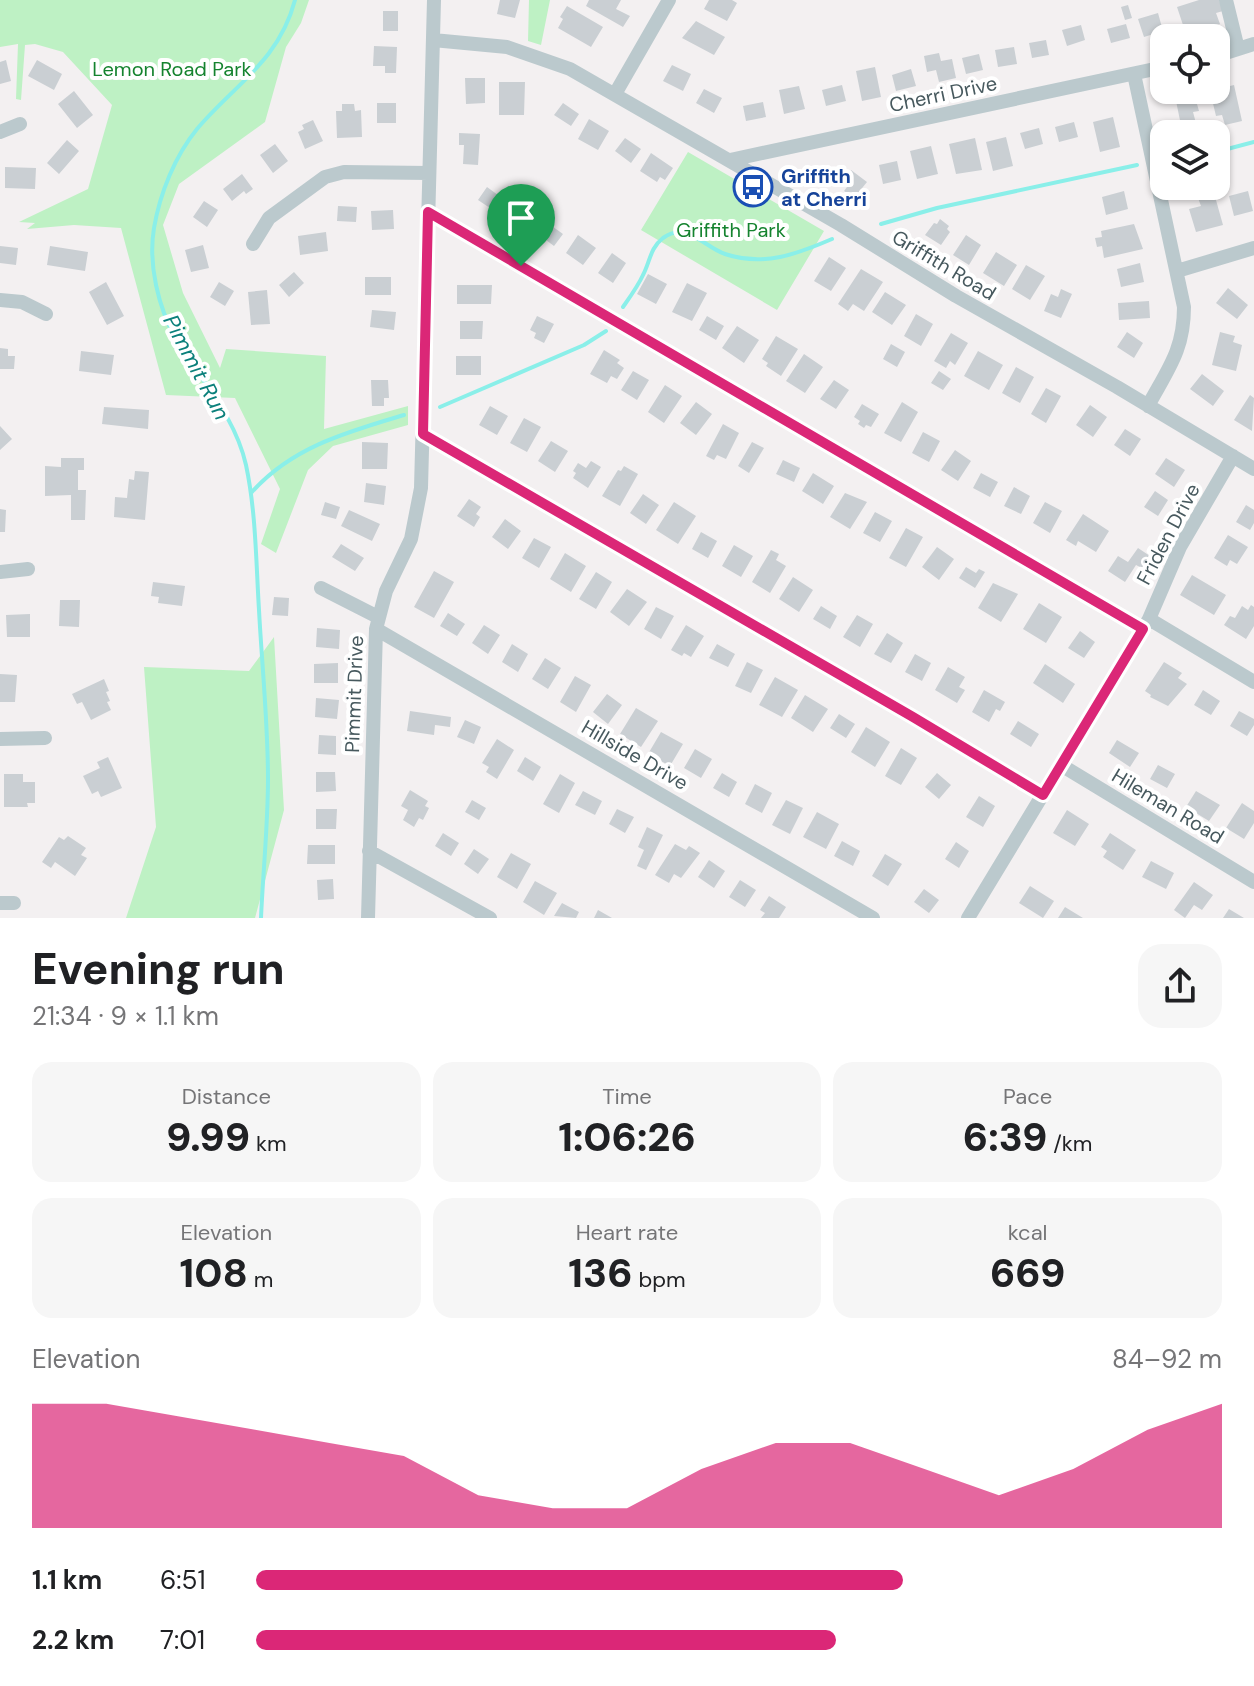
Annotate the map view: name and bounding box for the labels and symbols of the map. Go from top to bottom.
park label: Lemon Road Park [92,56,252,82]
street label: Cherri Drive [887,70,999,118]
place label: Griffith at Cherri [781,163,867,212]
bus stop icon: Griffith at Cherri [732,166,774,208]
pin [487,184,555,266]
park label: Griffith Park [676,217,786,243]
street label: Griffith Road [887,224,1001,306]
water label: Pimmit Run [157,309,236,425]
street label: Friden Drive [1130,479,1206,589]
street label: Pimmit Drive [339,635,369,753]
street label: Hillside Drive [577,714,693,796]
street label: Hileman Road [1107,762,1229,850]

